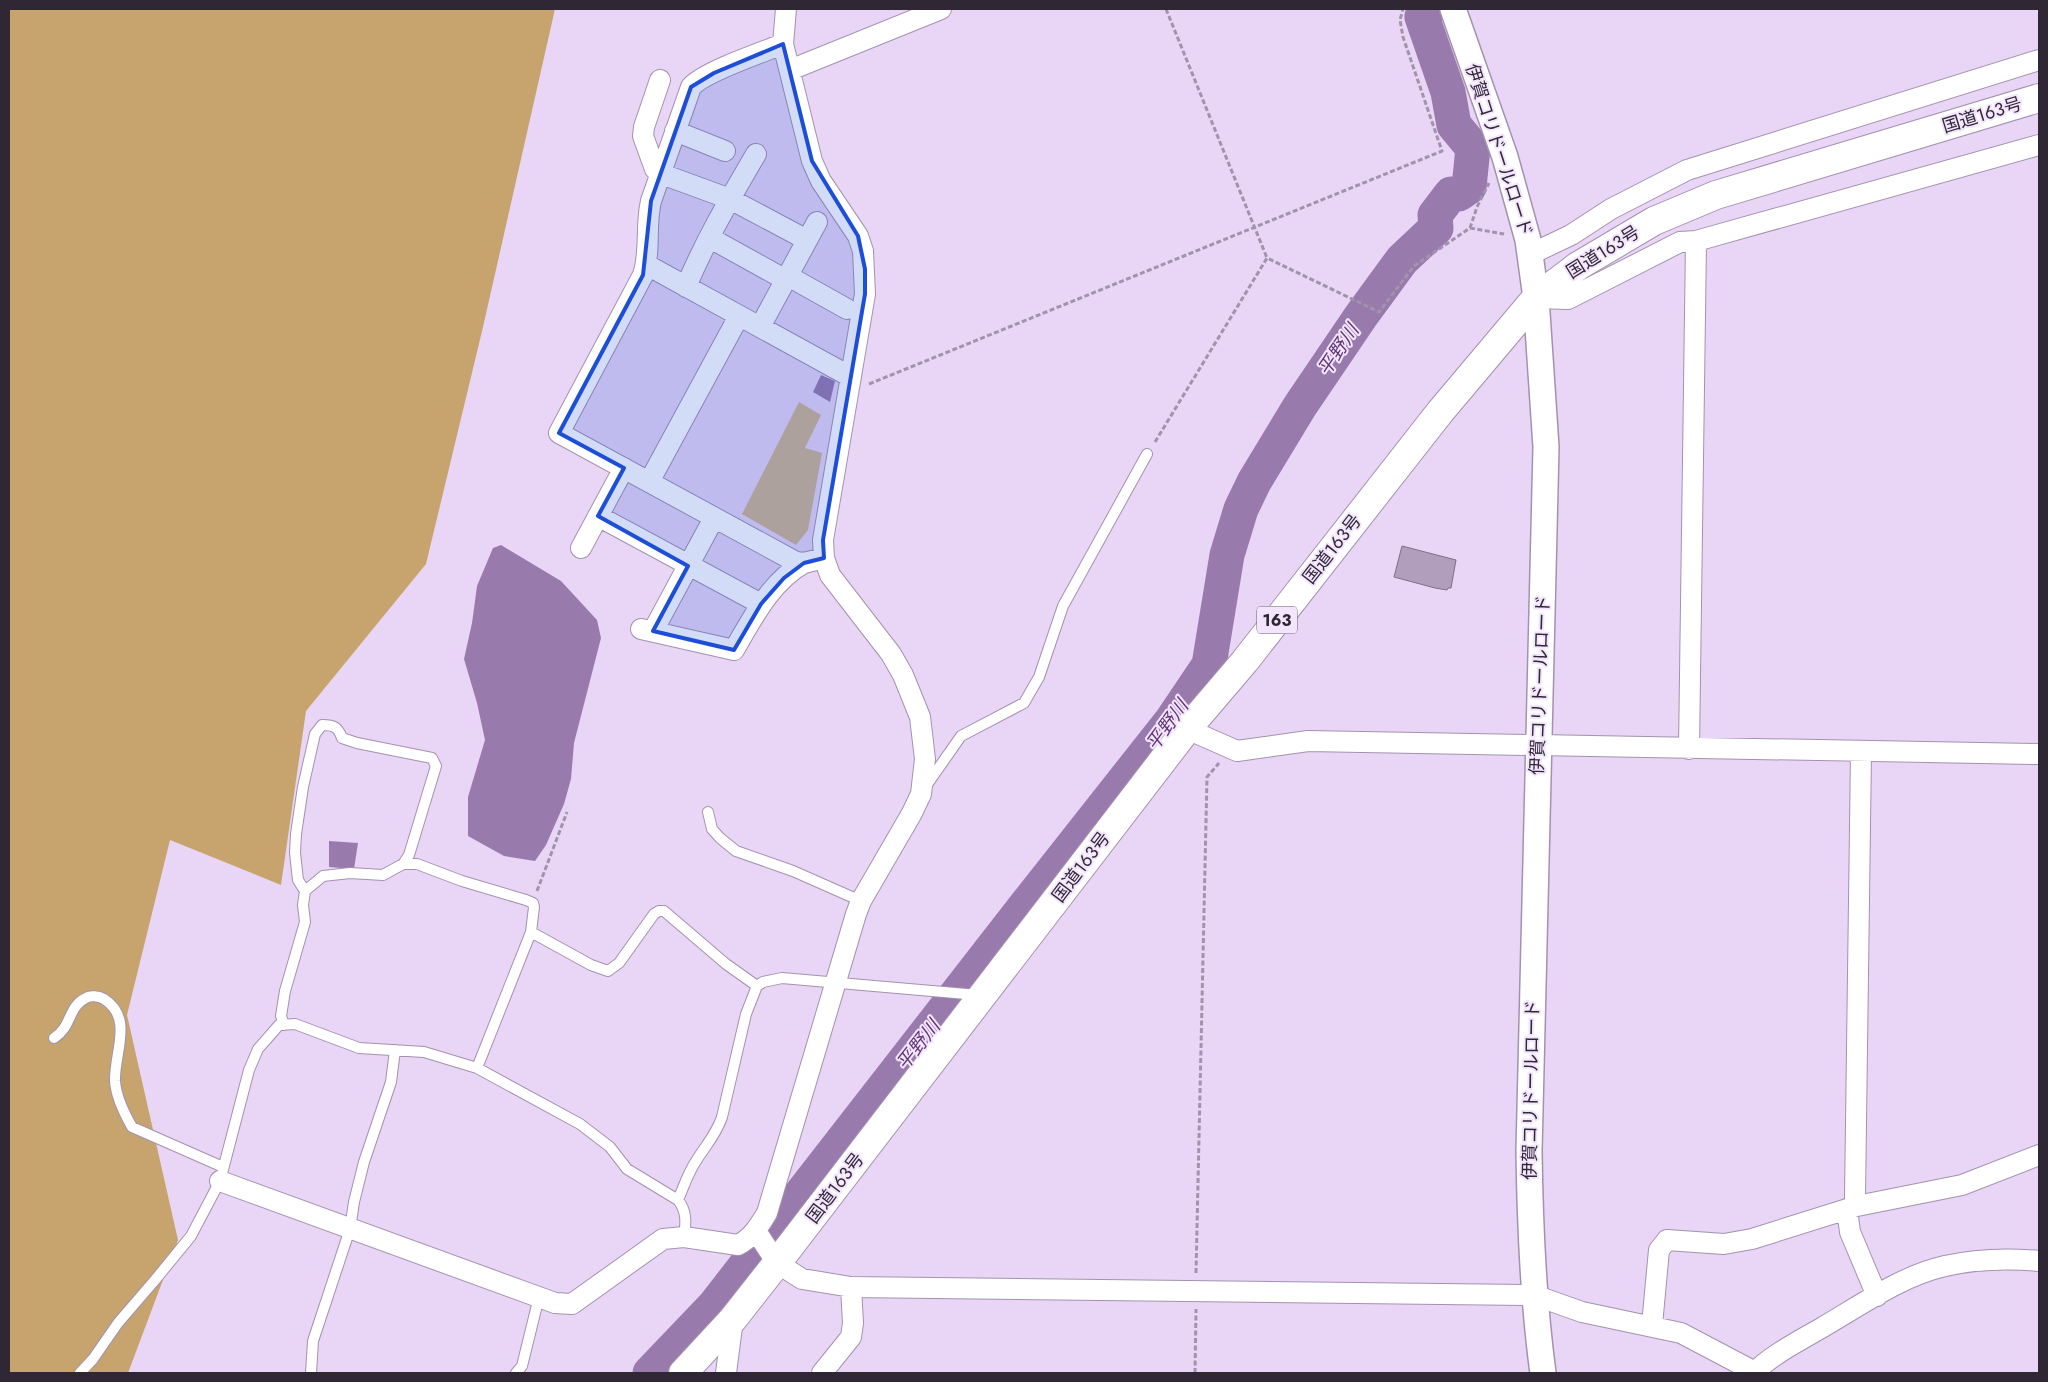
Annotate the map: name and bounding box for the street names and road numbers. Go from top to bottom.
street label: 伊賀コリドールロード [1459,60,1539,240]
street label: 国道163号 [1939,91,2025,139]
street label: 国道163号 [1561,219,1645,285]
street label: 国道163号 [1296,509,1368,589]
street label: 伊賀コリドールロード [1524,595,1556,775]
road number: 163 [1257,606,1297,634]
street label: 国道163号 [1046,826,1116,908]
street label: 伊賀コリドールロード [1516,1000,1546,1180]
street label: 国道163号 [800,1147,870,1229]

